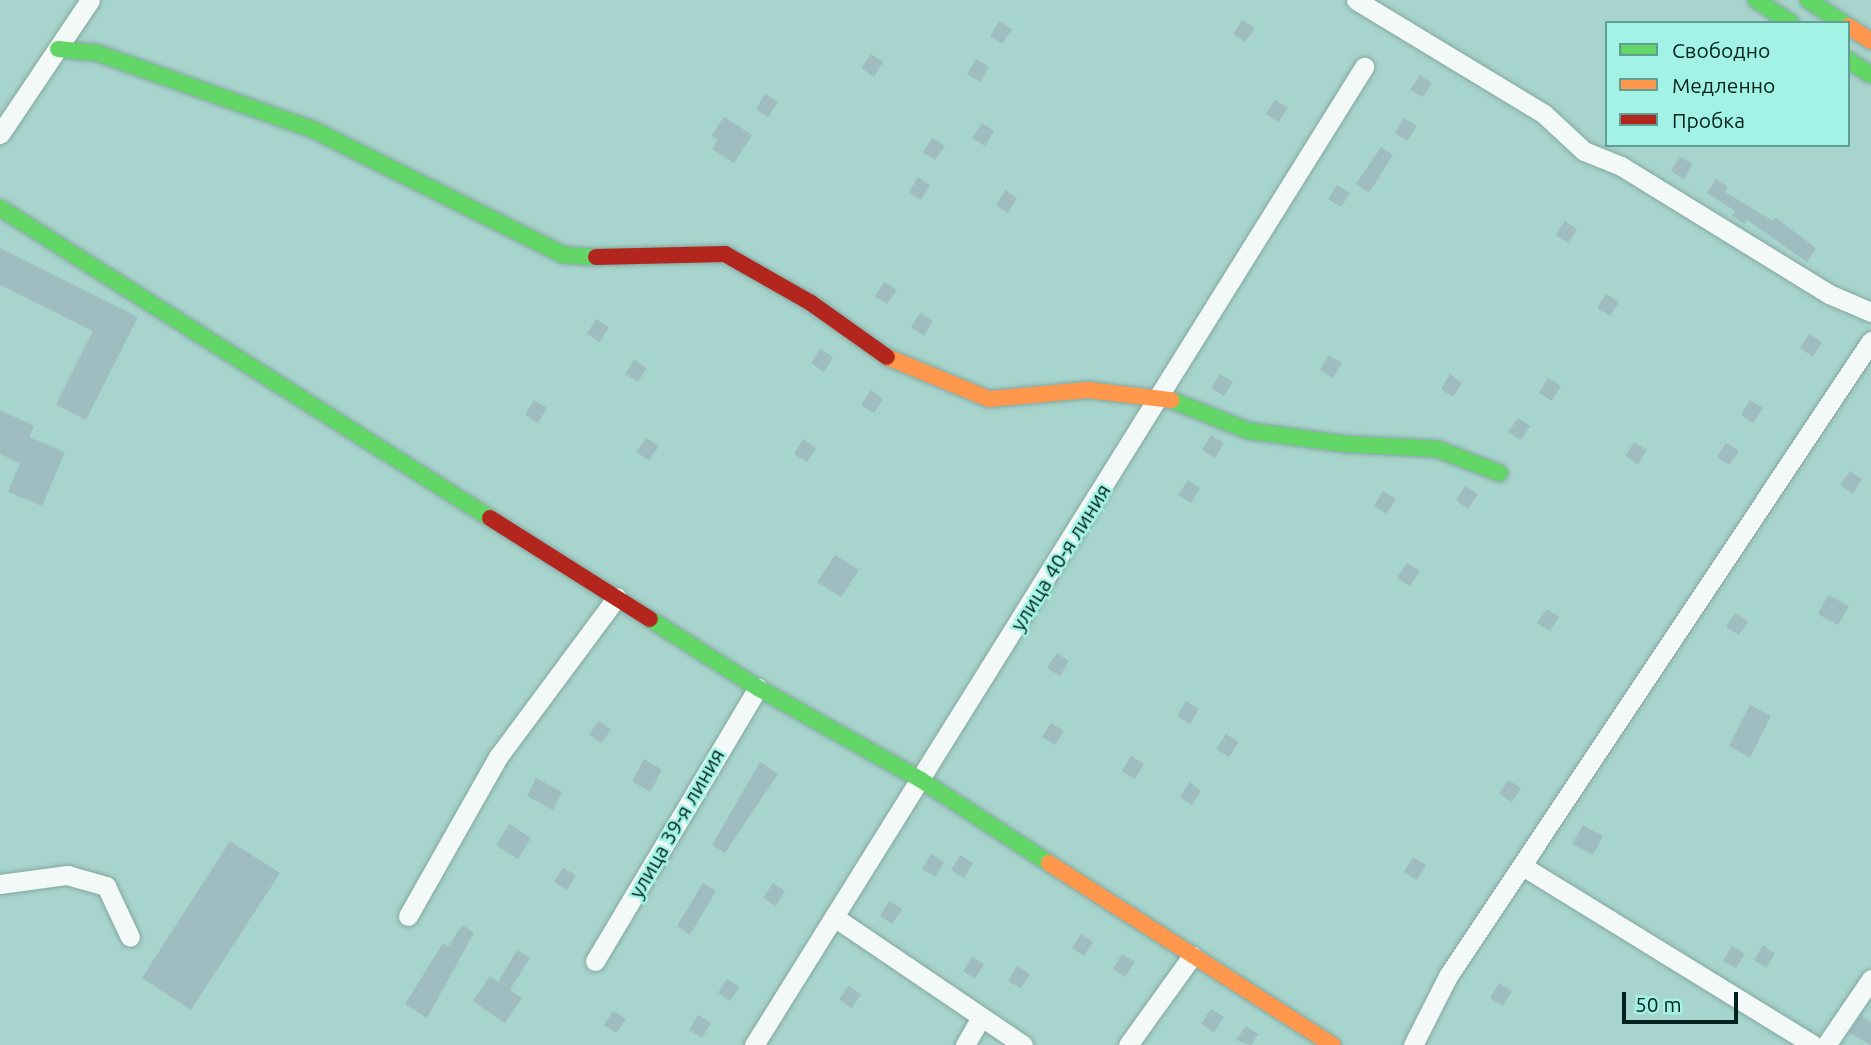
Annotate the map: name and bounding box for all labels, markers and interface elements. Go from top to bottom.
legend [1605,21,1850,147]
text: Свободно [1672,38,1770,62]
text: Медленно [1672,73,1775,97]
text: Пробка [1672,108,1745,132]
street label: улица 40-я линия [1005,479,1115,635]
street label: улица 39-я линия [623,744,729,902]
scale bar [1626,978,1742,1022]
text: 50 m [1635,992,1682,1016]

